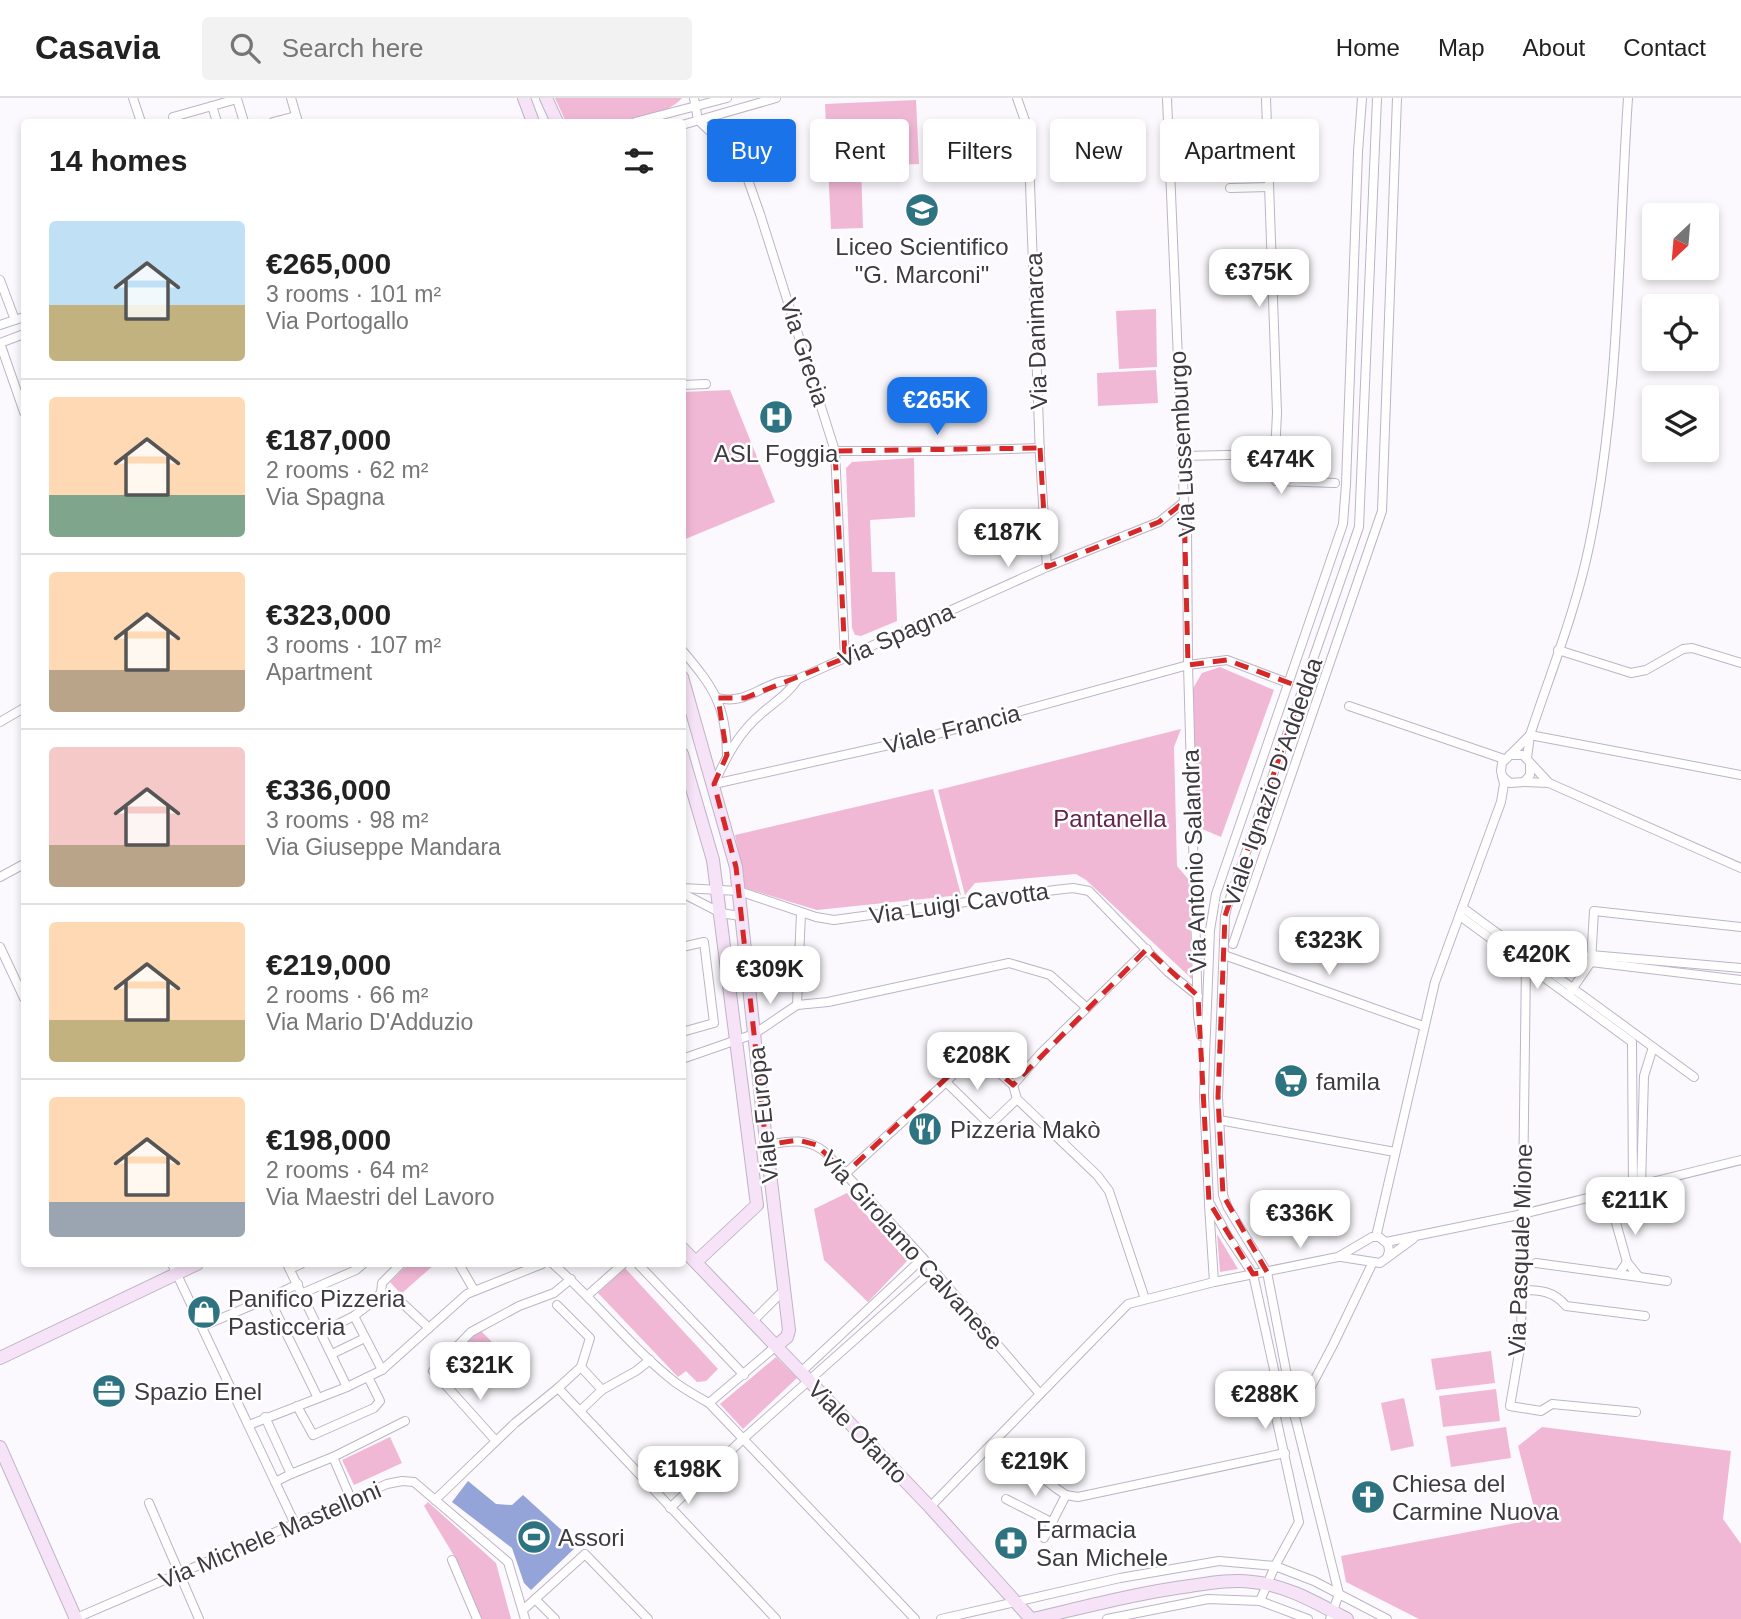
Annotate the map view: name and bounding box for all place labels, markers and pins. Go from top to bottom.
school or university icon: Liceo Scientifico "G. Marconi" [903,191,941,229]
place label: Liceo Scientifico "G. Marconi" [835,233,1009,288]
pin: €375K [1210,250,1308,309]
pin: €265K [888,378,986,437]
hospital icon: ASL Foggia [757,398,795,436]
pin: €474K [1232,436,1330,496]
place label: ASL Foggia [714,440,839,467]
pin: €187K [959,510,1057,569]
pin: €323K [1280,918,1378,977]
pin: €420K [1488,932,1586,991]
pin: €309K [721,946,819,1006]
pin: €208K [928,1032,1026,1092]
supermarket icon: famila [1272,1062,1310,1100]
place label: famila [1316,1068,1381,1095]
restaurant icon: Pizzeria Makò [906,1110,944,1148]
place label: Pizzeria Makò [950,1116,1101,1143]
pin: €211K [1586,1178,1684,1237]
pin: €336K [1251,1190,1349,1250]
place label: Panifico Pizzeria Pasticceria [228,1285,406,1340]
shop icon: Panifico Pizzeria Pasticceria [185,1293,223,1331]
pin: €321K [431,1342,529,1402]
office icon: Spazio Enel [90,1372,128,1410]
pin: €288K [1216,1372,1314,1431]
place label: Spazio Enel [134,1378,262,1405]
pin: €219K [986,1438,1084,1498]
pin: €198K [639,1446,737,1506]
place label: Chiesa del Carmine Nuova [1392,1470,1559,1525]
church icon: Chiesa del Carmine Nuova [1349,1478,1387,1516]
place label: Farmacia San Michele [1036,1516,1168,1571]
sports icon: Assori [515,1518,553,1556]
place label: Assori [558,1524,625,1551]
pharmacy icon: Farmacia San Michele [992,1524,1030,1562]

